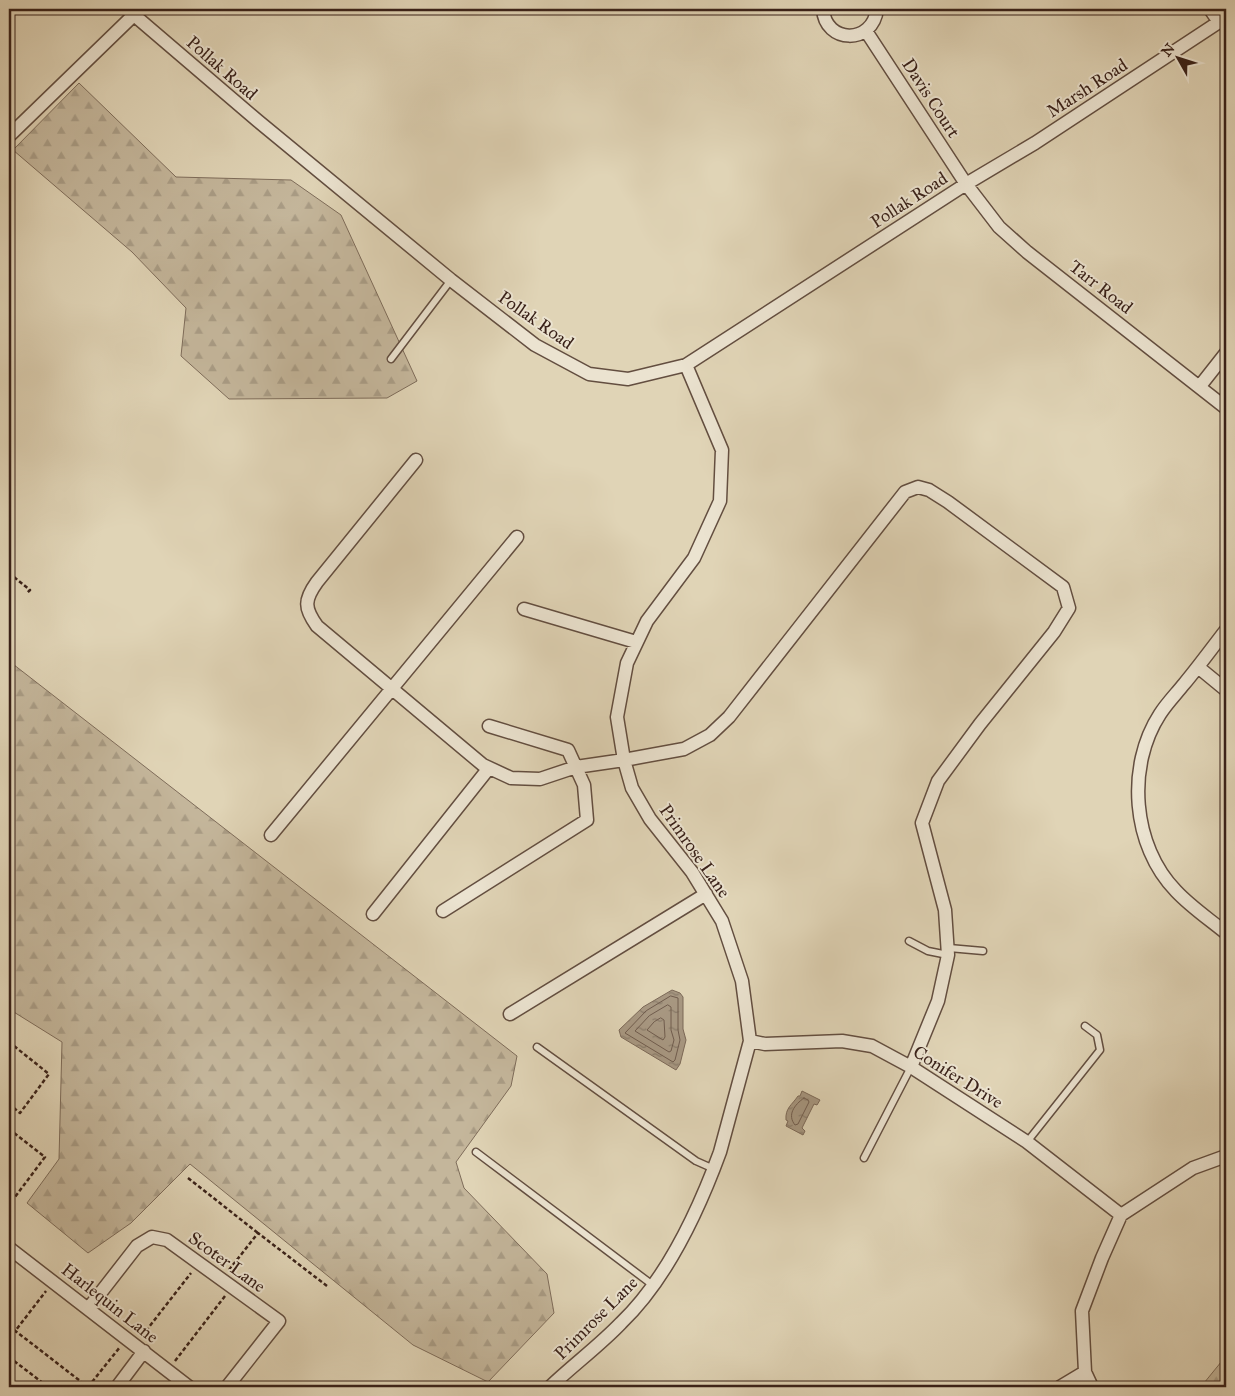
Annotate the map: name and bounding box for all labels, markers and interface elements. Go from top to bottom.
street label: Pollak Road [182,31,262,105]
north arrow [1152,32,1202,82]
text: N [1158,40,1179,60]
street label: Davis Court [897,54,965,142]
street label: Marsh Road [1043,54,1131,122]
street label: Pollak Road [867,167,951,233]
street label: Tarr Road [1065,255,1137,319]
street label: Pollak Road [494,286,578,354]
street label: Primrose Lane [655,800,735,902]
street label: Conifer Drive [909,1041,1007,1113]
street label: Scoter Lane [184,1227,270,1297]
street label: Harlequin Lane [56,1258,163,1348]
street label: Primrose Lane [550,1272,642,1364]

